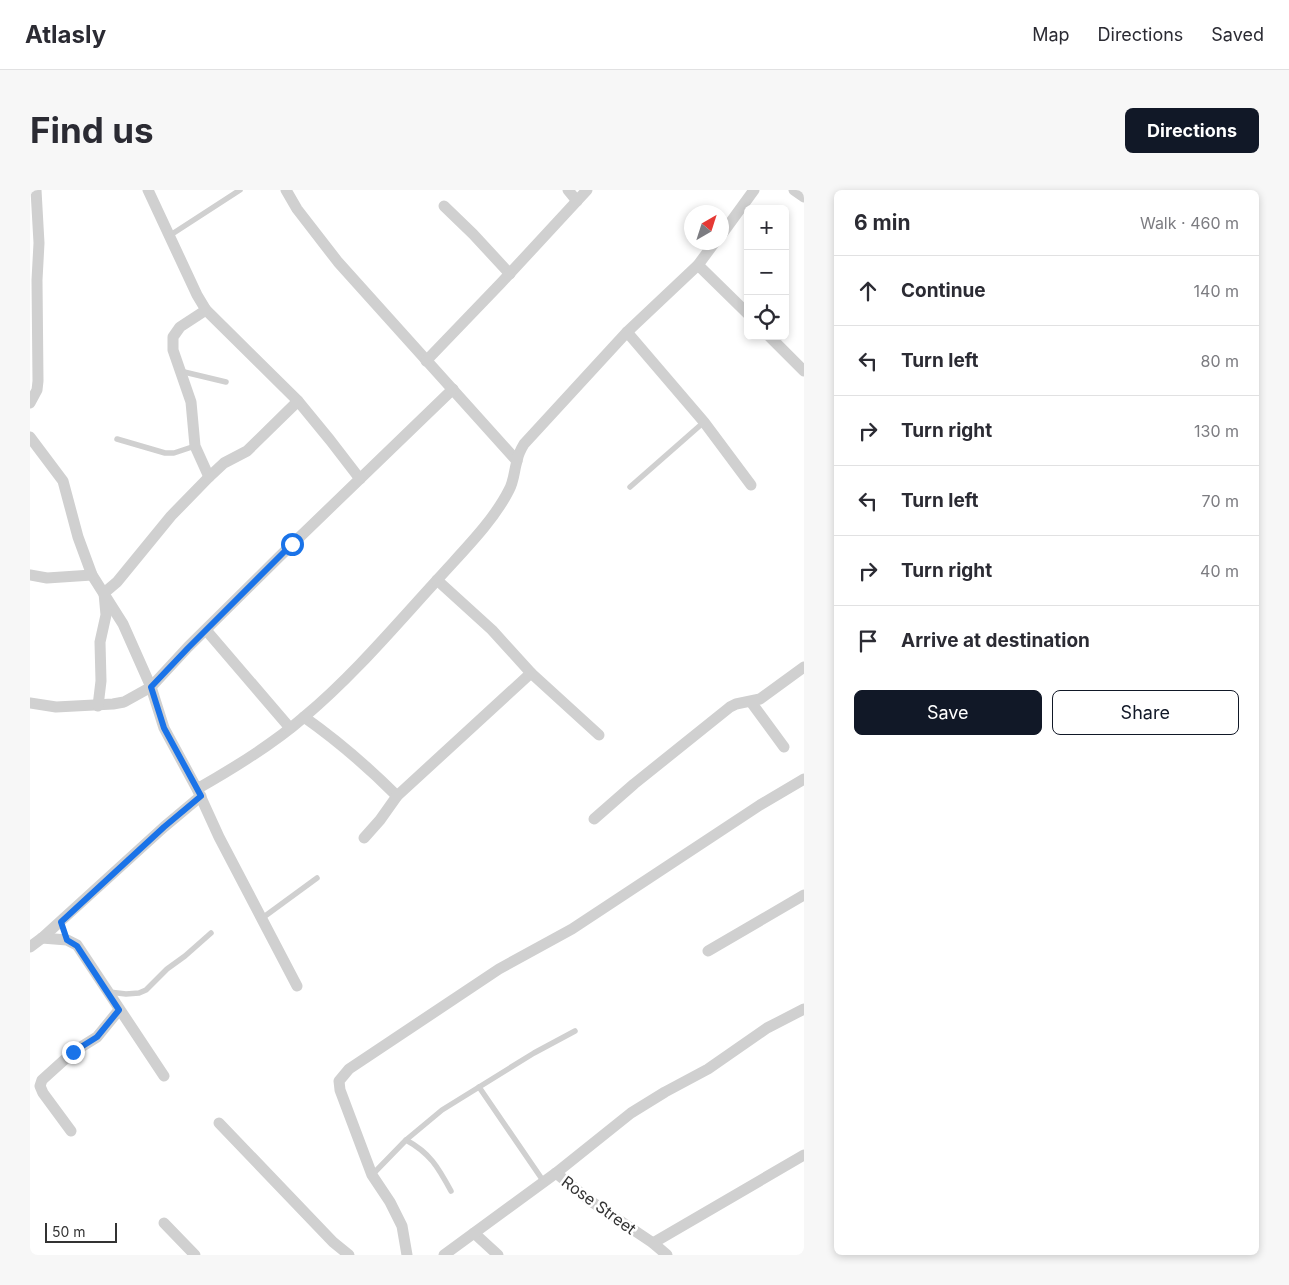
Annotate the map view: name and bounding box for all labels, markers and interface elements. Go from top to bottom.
text: Atlasly [25,20,106,49]
text: Map [1032,24,1070,45]
text: Directions [1098,24,1183,45]
text: Saved [1211,24,1264,45]
button: Directions [1125,108,1259,153]
text: Find us [30,109,154,151]
north arrow [684,205,729,250]
map controls [744,205,789,340]
button: + [744,205,789,250]
text: 6 min [854,210,911,235]
text: Walk · 460 m [1140,213,1239,233]
button: − [744,250,789,295]
icon: ahead [854,277,882,305]
text: Continue [901,279,986,302]
text: 140 m [1194,281,1239,301]
button: locate [744,295,789,340]
icon: left [854,347,882,375]
text: Turn left [901,349,979,372]
text: 80 m [1200,351,1239,371]
icon: right [854,417,882,445]
text: Turn right [901,419,992,442]
text: 130 m [1194,421,1239,441]
icon: left [854,487,882,515]
text: Turn left [901,489,979,512]
text: 70 m [1202,491,1239,511]
route start [281,533,304,556]
icon: right [854,557,882,585]
text: Turn right [901,559,992,582]
text: 40 m [1200,561,1239,581]
icon: arrive [854,627,882,655]
text: Arrive at destination [901,629,1090,652]
button: Save [854,690,1042,735]
button: Share [1052,690,1239,735]
route end [62,1041,85,1064]
street label: Rose Street [558,1171,640,1239]
scale bar [45,1220,118,1243]
text: 50 m [52,1223,86,1240]

